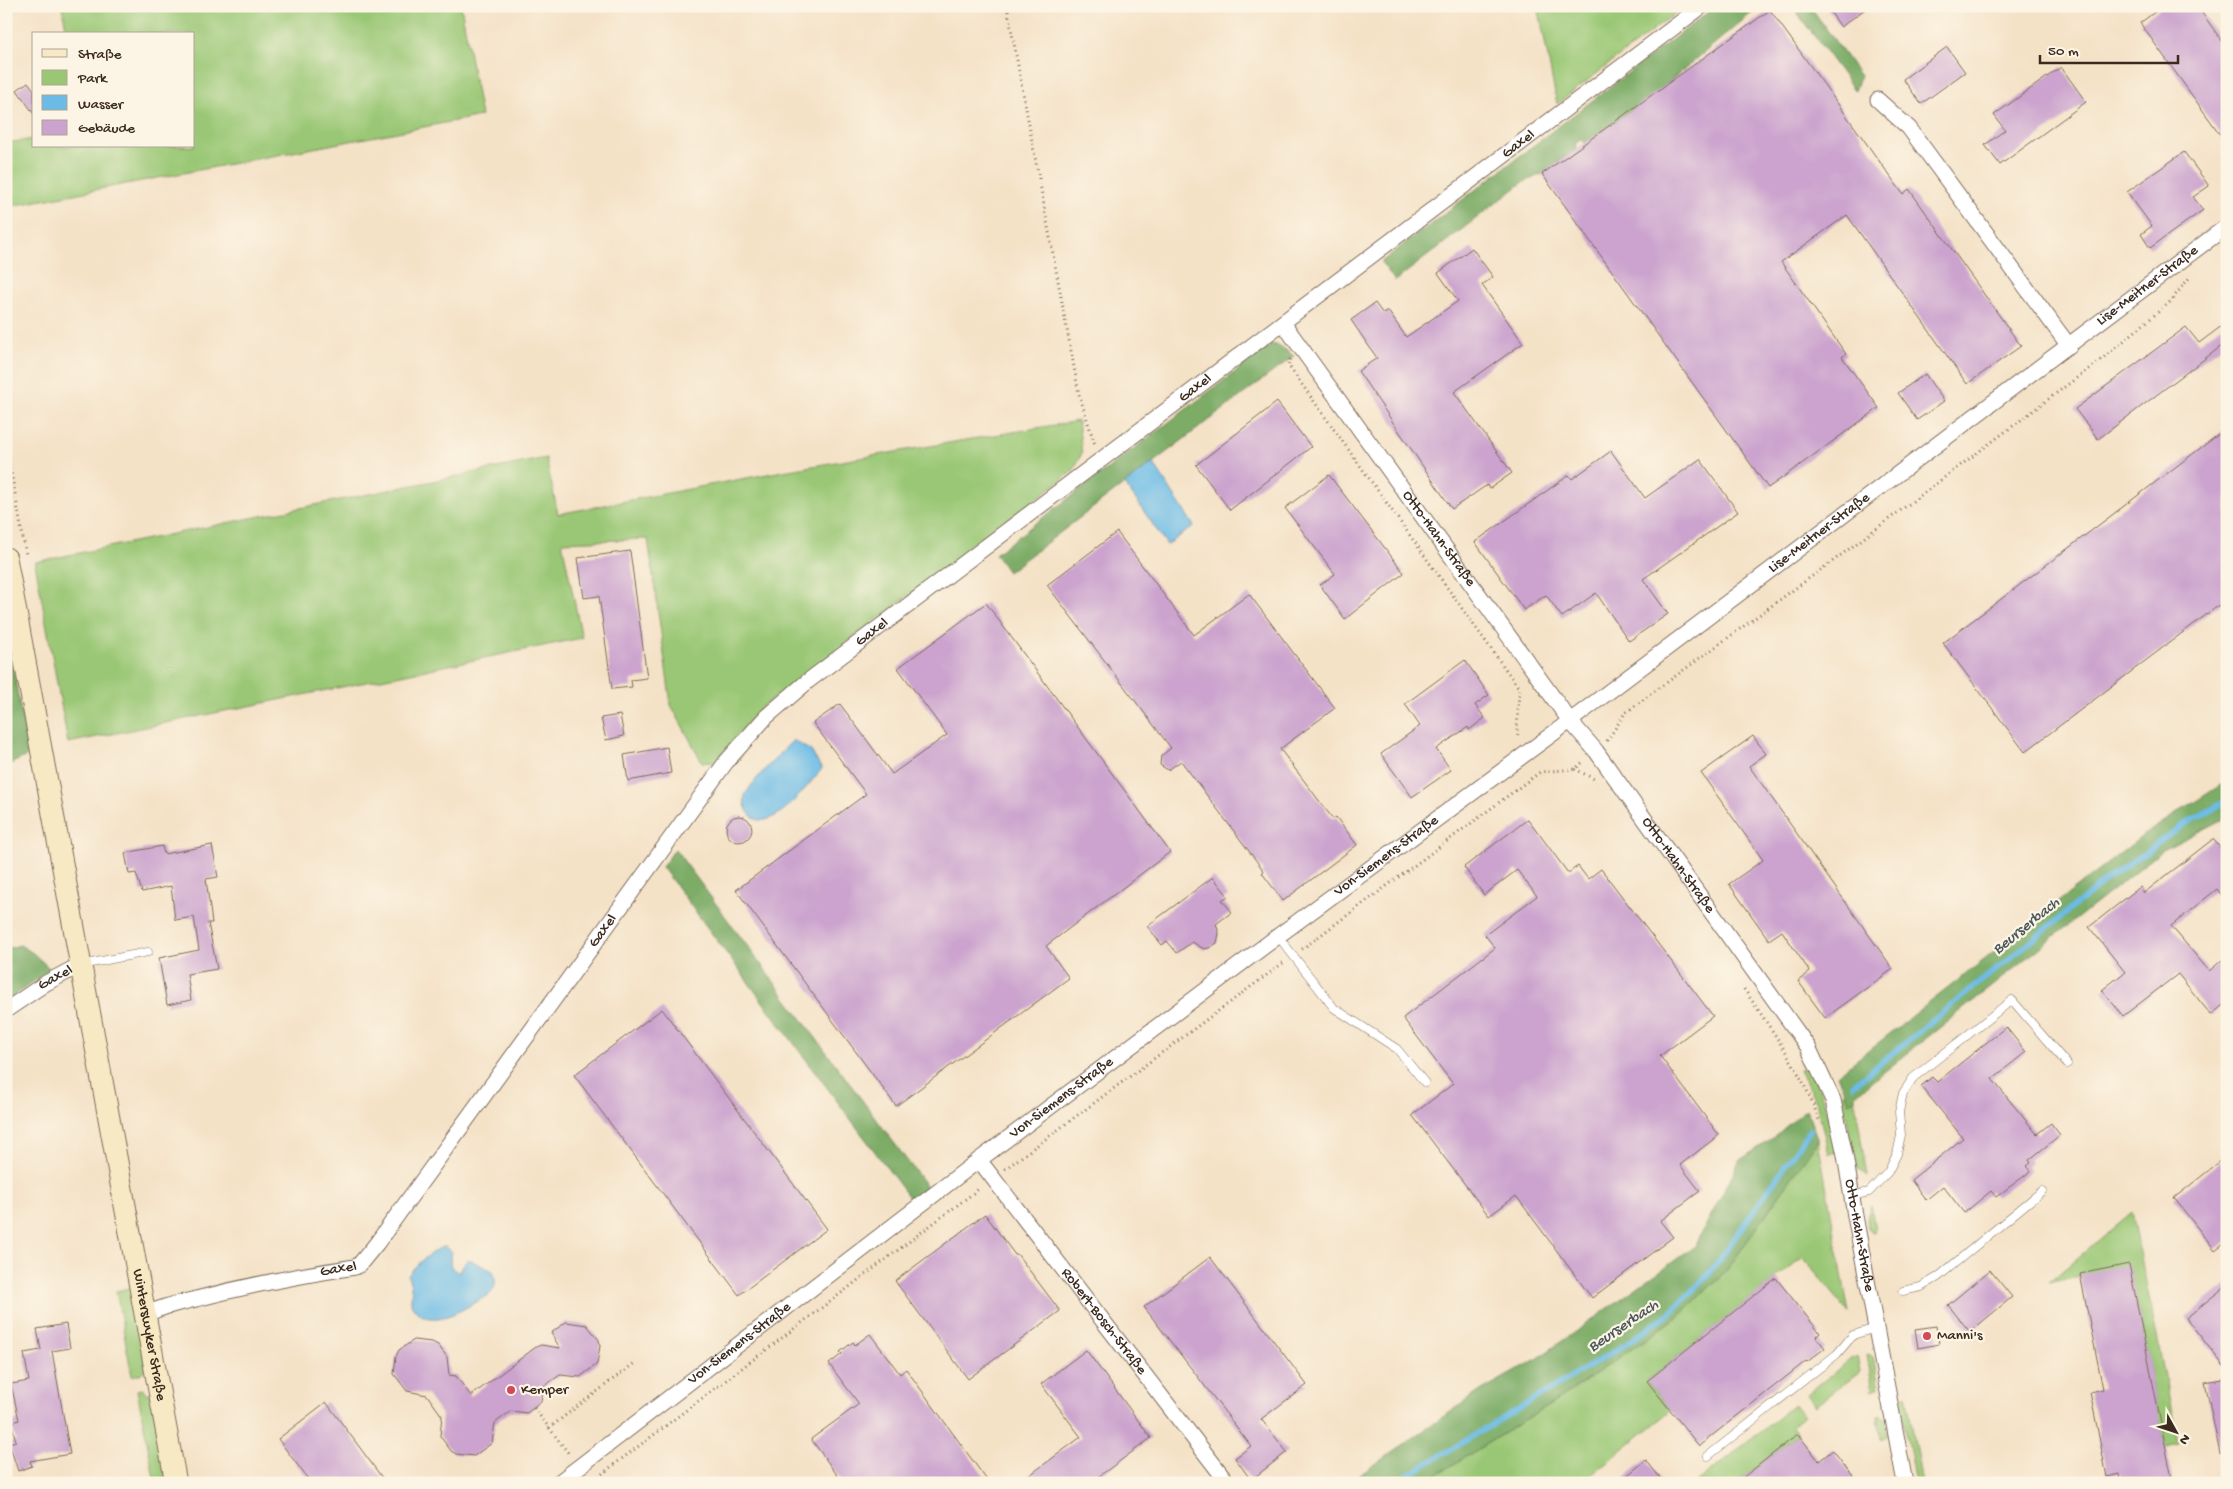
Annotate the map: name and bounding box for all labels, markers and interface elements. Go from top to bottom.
legend [32,32,195,148]
scale bar [2040,32,2178,64]
text: 50 m [2048,43,2079,61]
text: Straße [78,46,122,64]
text: Park [77,70,108,88]
text: Wasser [78,96,125,114]
text: Gebäude [78,120,135,138]
street label: Gaxel [1499,126,1539,163]
street label: Lise-Meitner-Straße [2093,242,2202,330]
street label: Gaxel [1175,370,1216,407]
street label: Otto-Hahn-Straße [1398,487,1479,591]
street label: Lise-Meitner-Straße [1765,489,1874,577]
street label: Gaxel [852,614,892,651]
street label: Von-Siemens-Straße [1330,812,1443,901]
street label: Otto-Hahn-Straße [1637,814,1719,917]
water label: Beurserbach [1990,894,2065,960]
street label: Gaxel [585,911,621,951]
street label: Gaxel [35,961,76,995]
street label: Von-Siemens-Straße [1005,1053,1118,1143]
street label: Otto-Hahn-Straße [1840,1178,1878,1294]
street label: Gaxel [319,1258,358,1281]
street label: Robert-Bosch-Straße [1057,1265,1151,1379]
street label: Winterswyker Straße [128,1268,170,1403]
water label: Beurserbach [1585,1296,1663,1357]
street label: Von-Siemens-Straße [684,1298,795,1390]
place label: Manni's [1937,1327,1983,1345]
marker: Manni's [1921,1330,1933,1342]
place label: Kemper [521,1381,570,1399]
marker: Kemper [505,1384,517,1396]
north arrow [2150,1406,2200,1456]
text: N [2175,1430,2193,1448]

